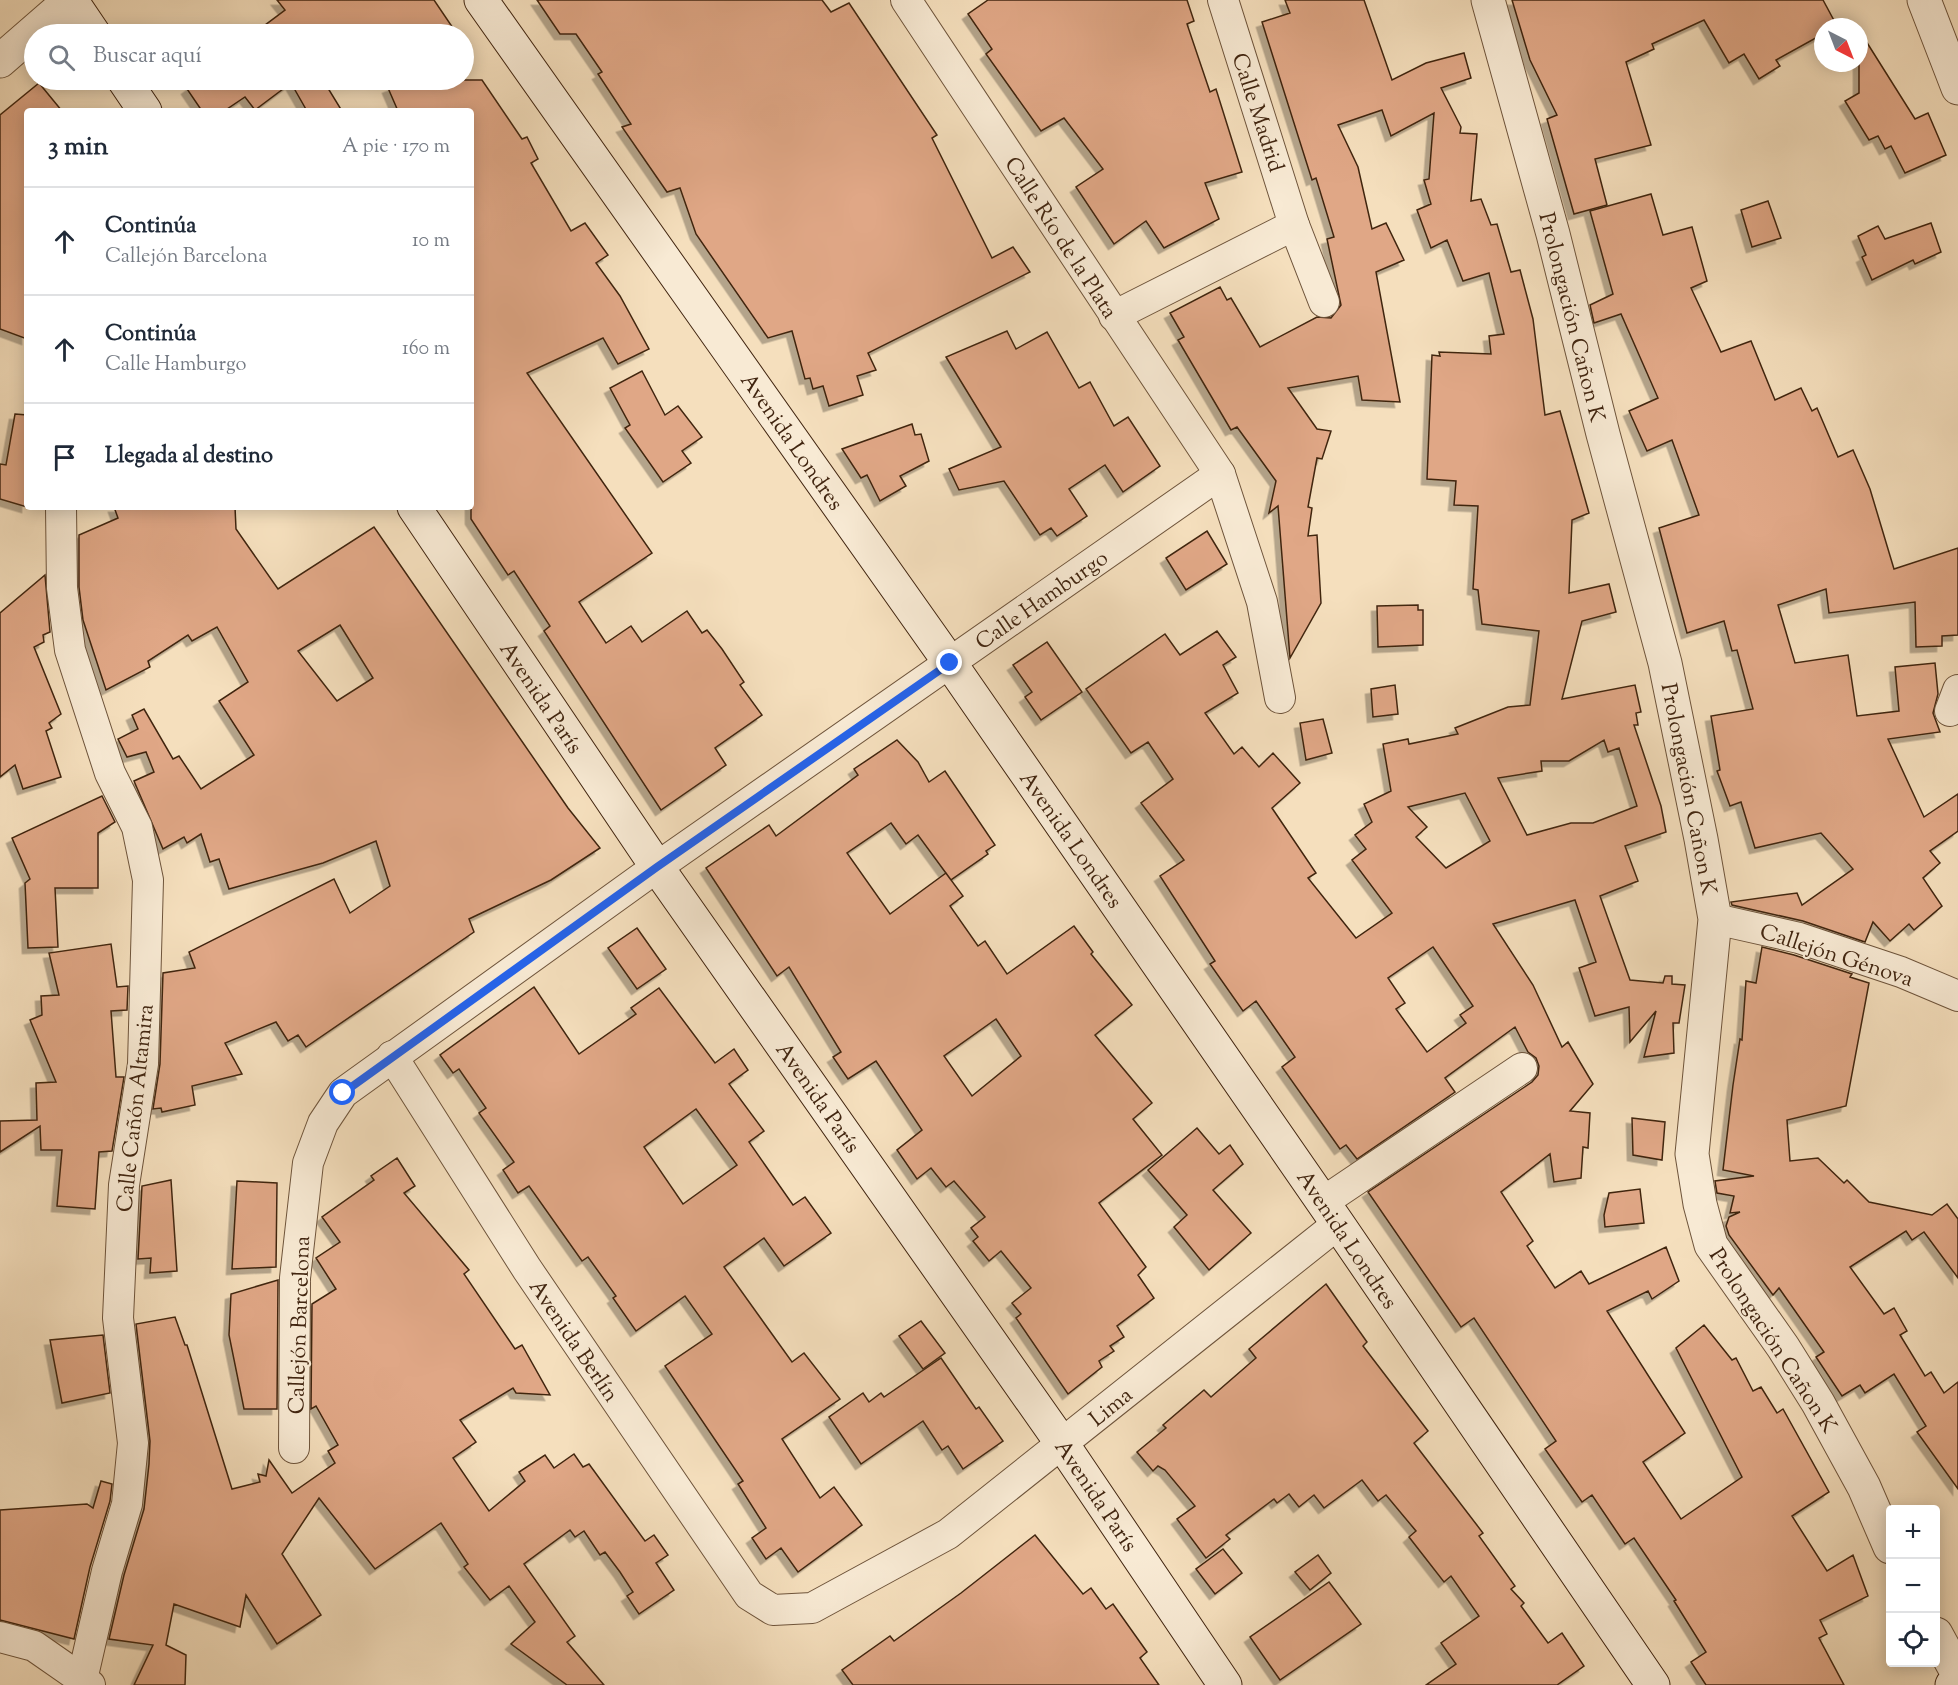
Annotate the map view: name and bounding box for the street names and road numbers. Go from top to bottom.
street label: Calle Madrid [1222,49,1290,177]
street label: Calle Río de la Plata [995,151,1124,326]
street label: Prolongación Cañon K [1529,209,1612,426]
street label: Avenida Londres [731,367,850,518]
street label: Calle Hamburgo [970,544,1116,659]
street label: Avenida París [490,636,589,761]
street label: Prolongación Cañon K [1651,681,1723,898]
street label: Avenida Londres [1010,765,1129,916]
street label: Callejón Génova [1755,917,1917,997]
street label: Calle Cañón Altamira [110,1003,164,1214]
street label: Avenida París [766,1037,867,1161]
street label: Avenida Londres [1287,1165,1404,1317]
street label: Callejón Barcelona [282,1235,320,1415]
street label: Prolongación Cañon K [1699,1243,1844,1441]
street label: Avenida Berlín [520,1274,625,1409]
street label: Lima [1083,1381,1141,1436]
street label: Avenida París [1045,1434,1144,1559]

